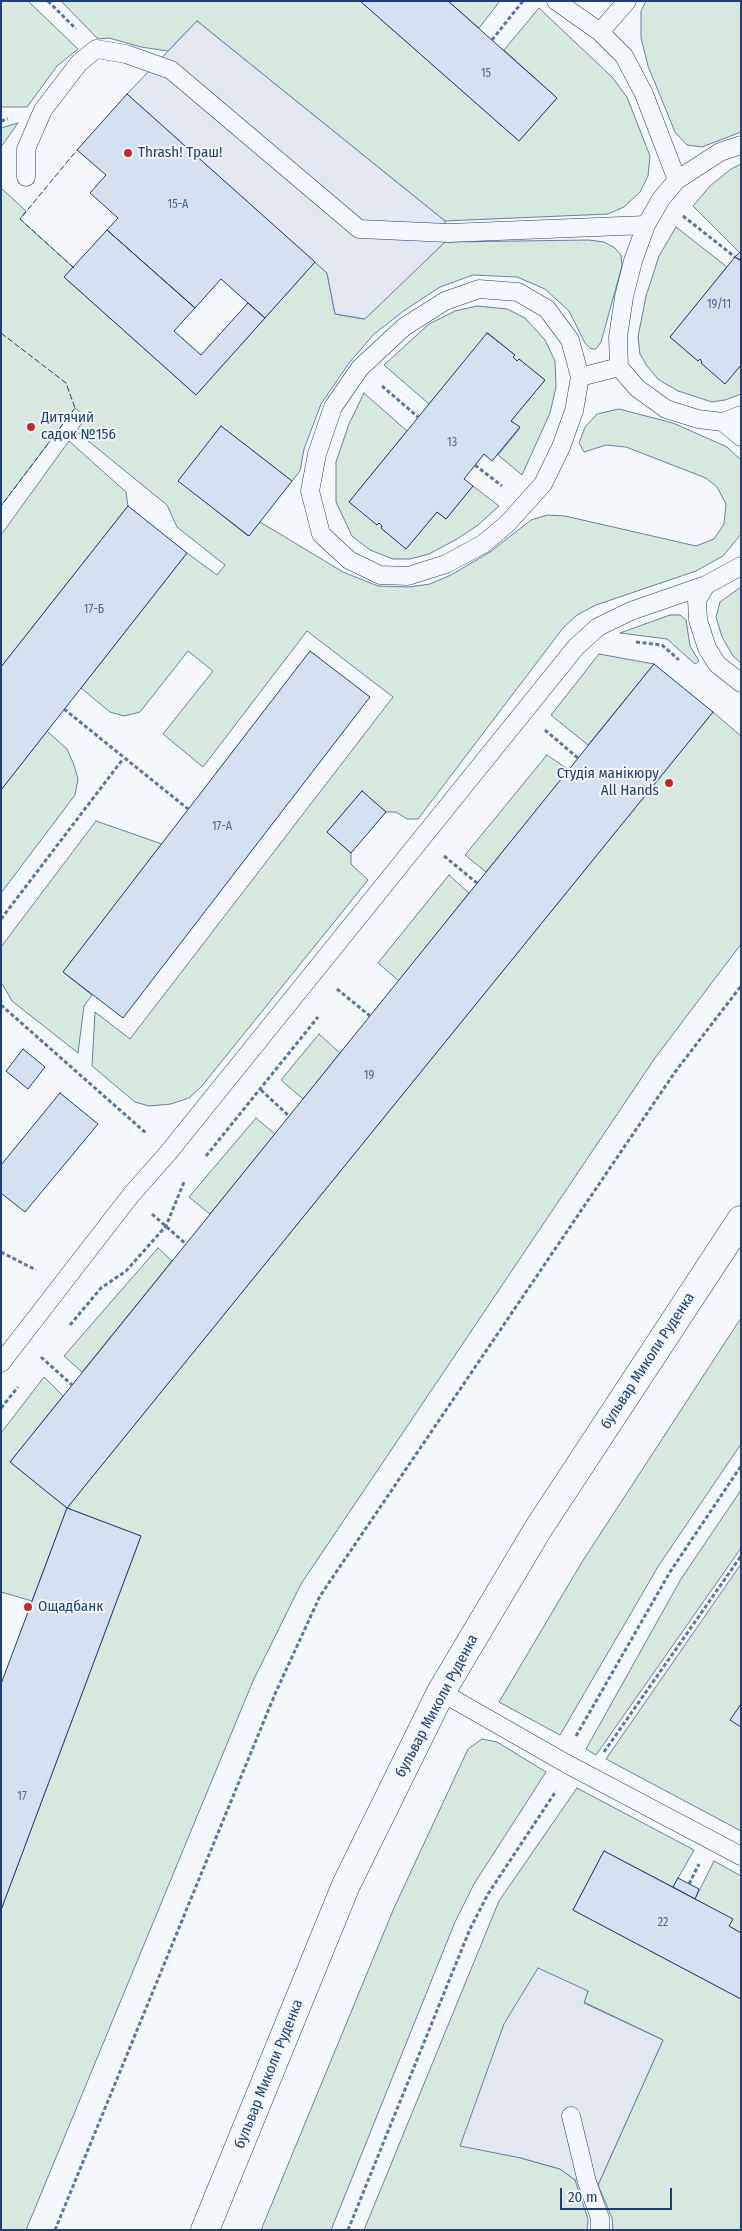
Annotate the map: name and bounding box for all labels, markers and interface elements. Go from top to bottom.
house number: 15 [481,67,491,81]
place label: Thrash! Траш! [138,144,222,162]
marker: Thrash! Траш! [122,147,134,159]
house number: 15-А [168,198,188,212]
house number: 19/11 [707,298,731,312]
place label: Дитячий садок №156 [41,409,116,444]
marker: Дитячий садок №156 [25,421,37,433]
house number: 13 [447,436,457,450]
house number: 17-Б [84,603,104,617]
place label: Студія манікюру All Hands [557,765,659,800]
marker: Студія манікюру All Hands [663,777,675,789]
house number: 17-А [212,820,232,834]
house number: 19 [364,1069,374,1083]
street label: бульвар Миколи Руденка [597,1289,699,1433]
place label: Ощадбанк [38,1598,103,1616]
marker: Ощадбанк [22,1601,34,1613]
street label: бульвар Миколи Руденка [392,1631,482,1781]
house number: 17 [17,1790,27,1804]
house number: 22 [658,1916,668,1930]
street label: бульвар Миколи Руденка [231,1997,307,2151]
scale bar [562,2178,674,2210]
text: 20 m [568,2188,598,2206]

